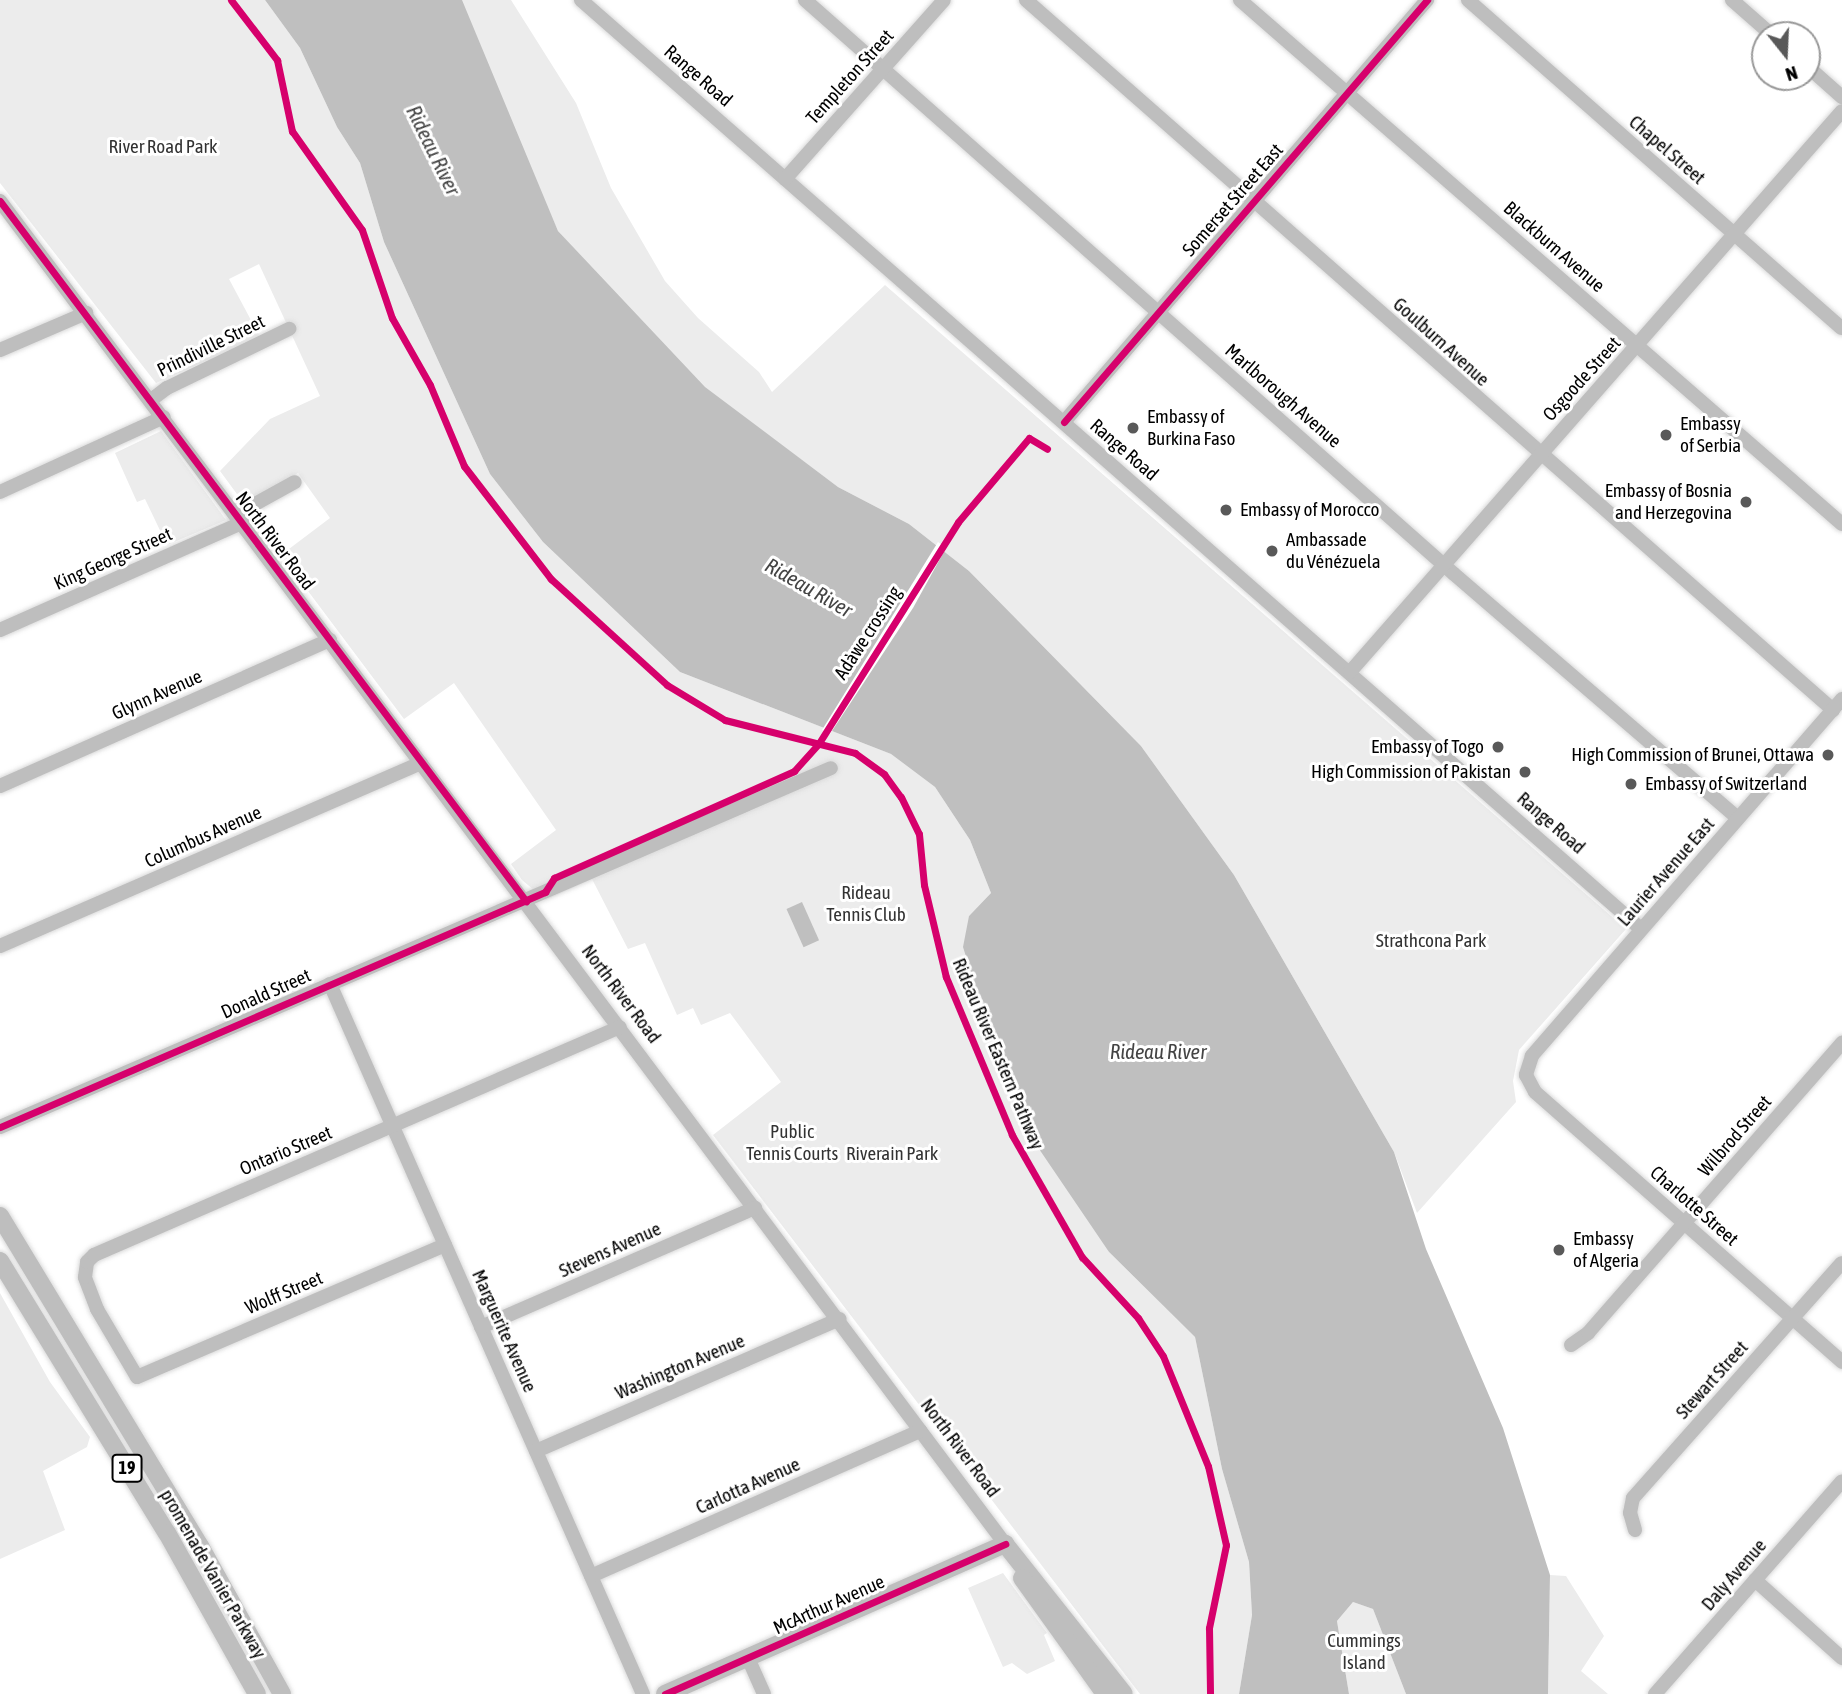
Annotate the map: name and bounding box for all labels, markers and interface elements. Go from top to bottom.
north arrow [1751,21,1821,91]
street label: Templeton Street [801,25,899,129]
street label: Range Road [659,40,737,112]
text: N [1783,62,1801,86]
water label: Rideau River [401,101,467,199]
street label: Chapel Street [1624,111,1710,189]
park label: River Road Park [109,136,217,158]
street label: Somerset Street East [1178,139,1288,261]
street label: Blackburn Avenue [1499,197,1609,297]
street label: Goulburn Avenue [1388,293,1494,391]
street label: Prindiville Street [153,310,269,382]
street label: Osgoode Street [1538,332,1626,426]
street label: Marlborough Avenue [1220,339,1346,453]
place label: Embassy of Burkina Faso [1147,406,1235,450]
place label: Embassy of Serbia [1680,413,1741,457]
street label: Range Road [1085,414,1163,486]
marker: Embassy of Burkina Faso [1125,420,1141,436]
marker: Embassy of Serbia [1658,427,1674,443]
place label: Embassy of Bosnia and Herzegovina [1605,480,1732,524]
street label: North River Road [231,487,319,595]
marker: Embassy of Bosnia and Herzegovina [1738,494,1754,510]
place label: Embassy of Morocco [1240,499,1379,521]
marker: Embassy of Morocco [1218,502,1234,518]
street label: King George Street [50,523,176,595]
place label: Ambassade du Vénézuela [1286,529,1381,573]
marker: Ambassade du Vénézuela [1264,543,1280,559]
water label: Rideau River [761,552,857,622]
street label: Adàwe crossing [830,582,906,684]
street label: Glynn Avenue [108,665,206,725]
place label: Embassy of Togo [1371,736,1484,758]
marker: Embassy of Togo [1490,739,1506,755]
place label: High Commission of Brunei, Ottawa [1571,744,1814,766]
marker: High Commission of Brunei, Ottawa [1820,747,1836,763]
place label: High Commission of Pakistan [1311,761,1511,783]
marker: High Commission of Pakistan [1517,764,1533,780]
place label: Embassy of Switzerland [1645,773,1807,795]
marker: Embassy of Switzerland [1623,776,1639,792]
street label: Range Road [1512,787,1590,859]
street label: Columbus Avenue [141,801,265,873]
street label: Laurier Avenue East [1613,813,1719,931]
park label: Rideau Tennis Club [826,882,906,926]
park label: Strathcona Park [1376,930,1486,952]
street label: North River Road [577,940,665,1048]
street label: Rideau River Eastern Pathway [947,955,1049,1153]
street label: Donald Street [218,964,314,1024]
water label: Rideau River [1110,1038,1206,1064]
street label: Wilbrod Street [1694,1091,1776,1181]
street label: Ontario Street [237,1121,335,1181]
park label: Public Tennis Courts [746,1121,838,1165]
park label: Riverain Park [846,1143,938,1165]
street label: Charlotte Street [1645,1161,1743,1251]
street label: Stevens Avenue [556,1217,664,1283]
place label: Embassy of Algeria [1573,1228,1639,1272]
marker: Embassy of Algeria [1551,1242,1567,1258]
street label: Marguerite Avenue [467,1266,541,1396]
street label: Wolff Street [242,1267,326,1319]
street label: Washington Avenue [612,1329,748,1405]
street label: Stewart Street [1671,1336,1753,1424]
street label: North River Road [916,1394,1004,1502]
street label: Carlotta Avenue [692,1453,804,1519]
road number: 19 [111,1454,143,1483]
street label: promenade Vanier Parkway [155,1485,271,1663]
street label: Daly Avenue [1697,1535,1771,1615]
street label: McArthur Avenue [770,1570,888,1640]
park label: Cummings Island [1327,1630,1401,1674]

